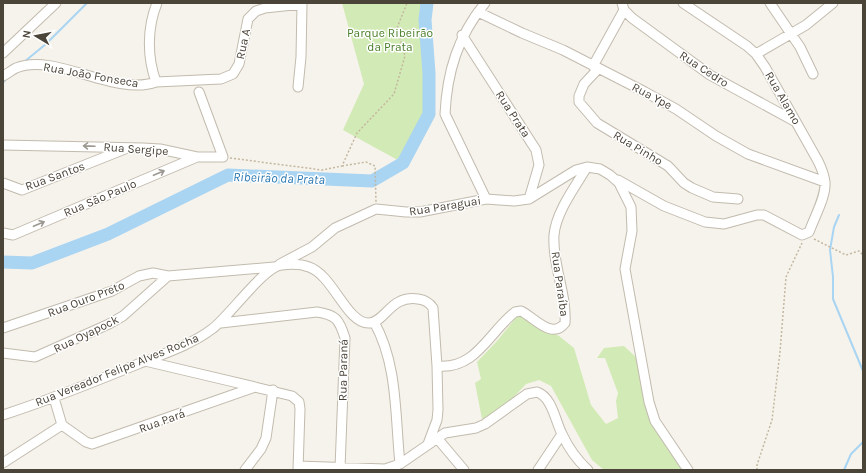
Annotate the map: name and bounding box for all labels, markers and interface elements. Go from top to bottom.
north arrow [16,16,56,56]
park label: Parque Ribeirão da Prata [347,26,433,54]
street label: Rua A [233,27,253,61]
text: N [20,29,34,39]
street label: Rua Cedro [677,48,731,90]
street label: Rua João Fonseca [42,60,140,90]
street label: Rua Alamo [762,69,804,127]
street label: Rua Ype [630,80,674,112]
street label: Rua Prata [493,88,533,140]
street label: Rua Pinho [611,128,665,168]
street label: Rua Sergipe [103,140,169,158]
one-way arrow [83,142,96,150]
street label: Rua Santos [23,159,87,193]
one-way arrow [153,169,165,176]
water label: Ribeirão da Prata [233,169,326,187]
street label: Rua São Paulo [61,176,139,220]
street label: Rua Paraguai [408,193,482,219]
one-way arrow [33,220,45,227]
street label: Rua Paraíba [549,251,571,317]
street label: Rua Ouro Preto [46,278,126,320]
street label: Rua Oyapock [51,312,121,356]
street label: Rua Vereador Felipe Alves Rocha [33,331,201,409]
street label: Rua Paraná [335,339,351,401]
street label: Rua Pará [137,406,187,436]

